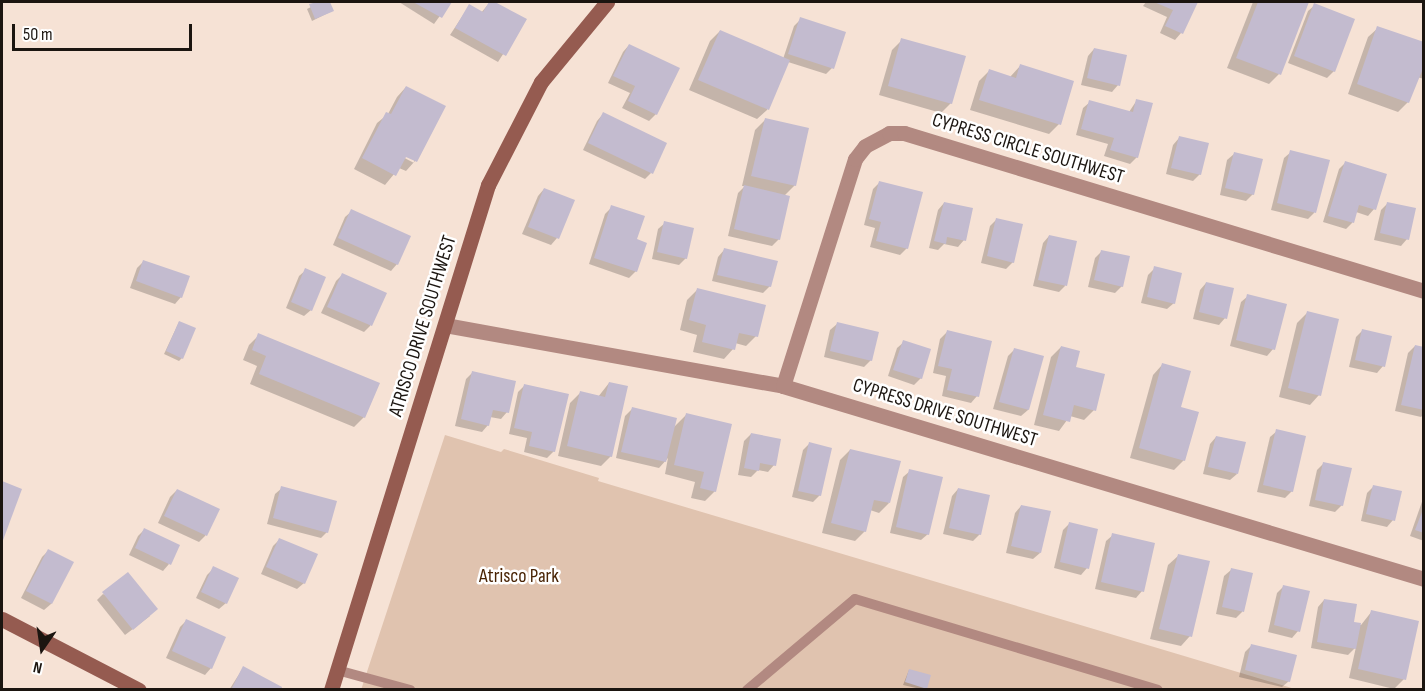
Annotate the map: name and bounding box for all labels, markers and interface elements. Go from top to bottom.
scale bar [15,12,195,50]
text: 50 m [23,24,53,45]
street label: CYPRESS CIRCLE SOUTHWEST [929,108,1127,190]
street label: ATRISCO DRIVE SOUTHWEST [384,233,462,419]
street label: CYPRESS DRIVE SOUTHWEST [850,374,1040,452]
park label: Atrisco Park [479,564,559,588]
north arrow [12,619,72,679]
text: N [32,657,44,677]

